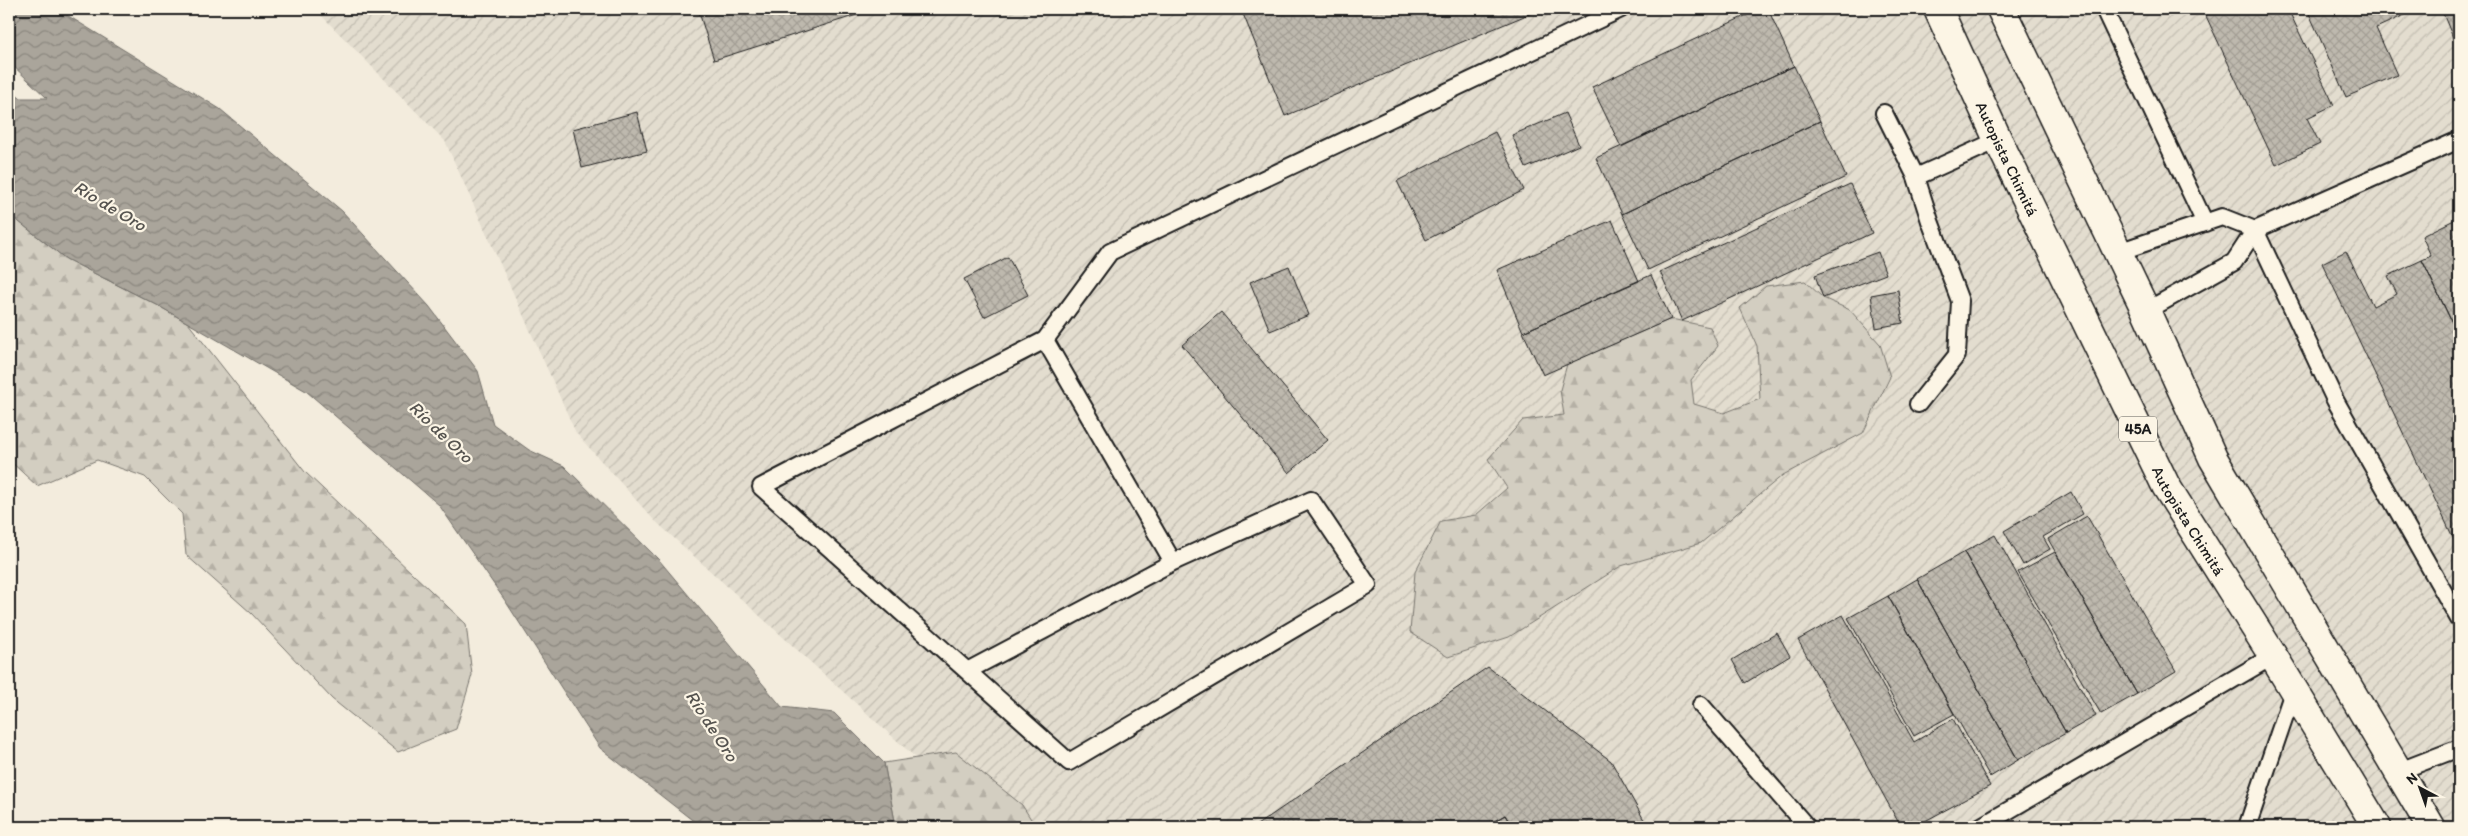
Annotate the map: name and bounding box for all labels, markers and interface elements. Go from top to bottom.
street label: Autopista Chimitá [1972,98,2043,220]
water label: Río de Oro [70,176,151,237]
water label: Río de Oro [404,396,478,468]
road number: 45A [2119,416,2157,442]
street label: Autopista Chimitá [2148,463,2230,579]
water label: Río de Oro [681,686,744,766]
north arrow [2396,764,2446,814]
text: N [2403,769,2421,788]

